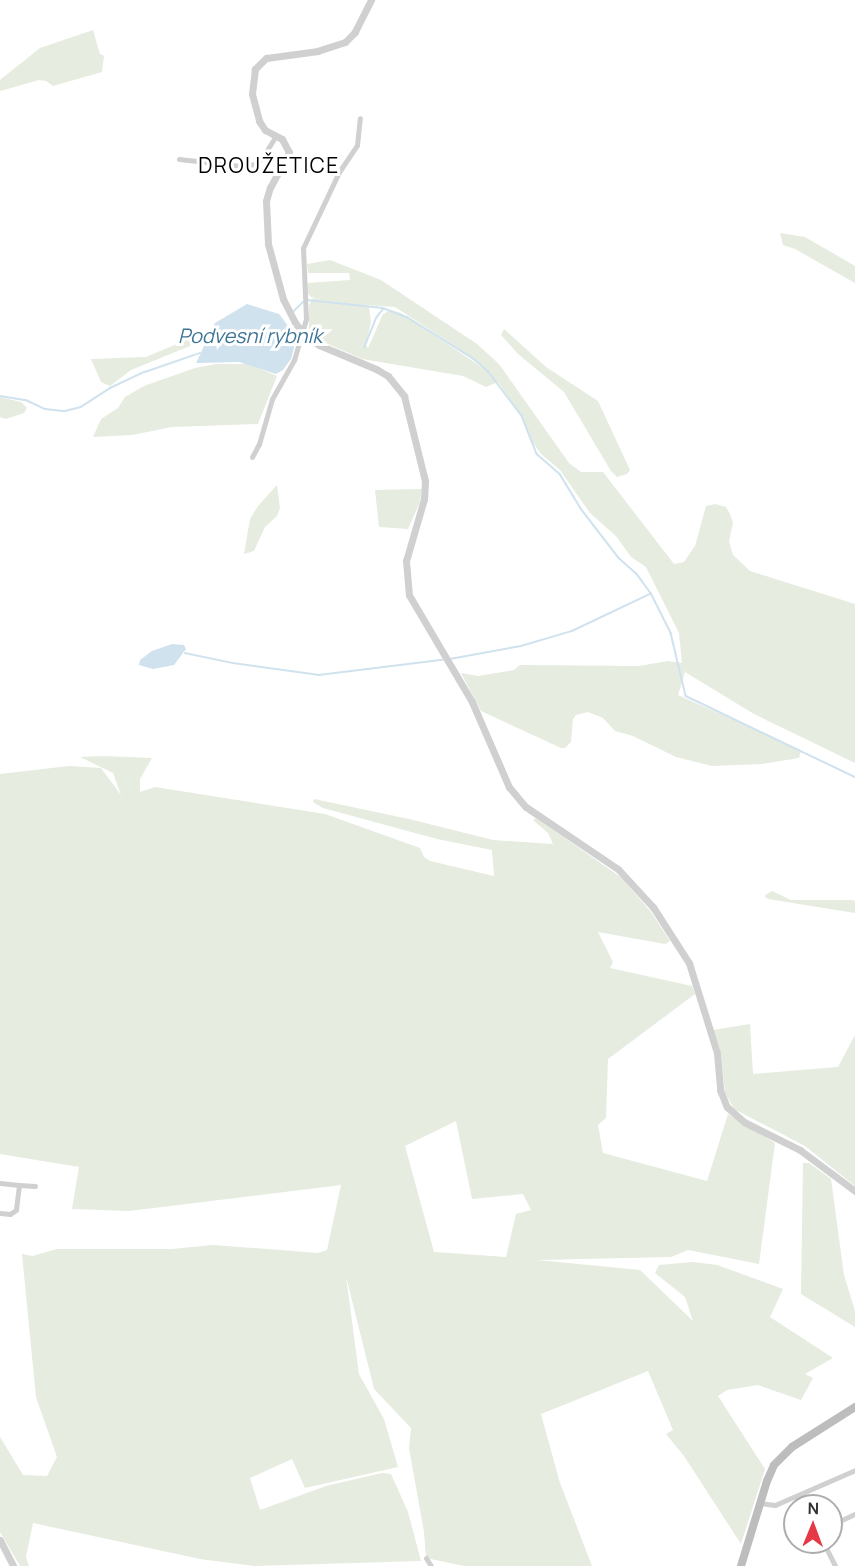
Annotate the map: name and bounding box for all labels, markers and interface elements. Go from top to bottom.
district label: DROUŽETICE [198,152,340,178]
water label: Podvesní rybník [178,323,322,347]
north arrow [783,1494,843,1554]
text: N [807,1497,819,1519]

